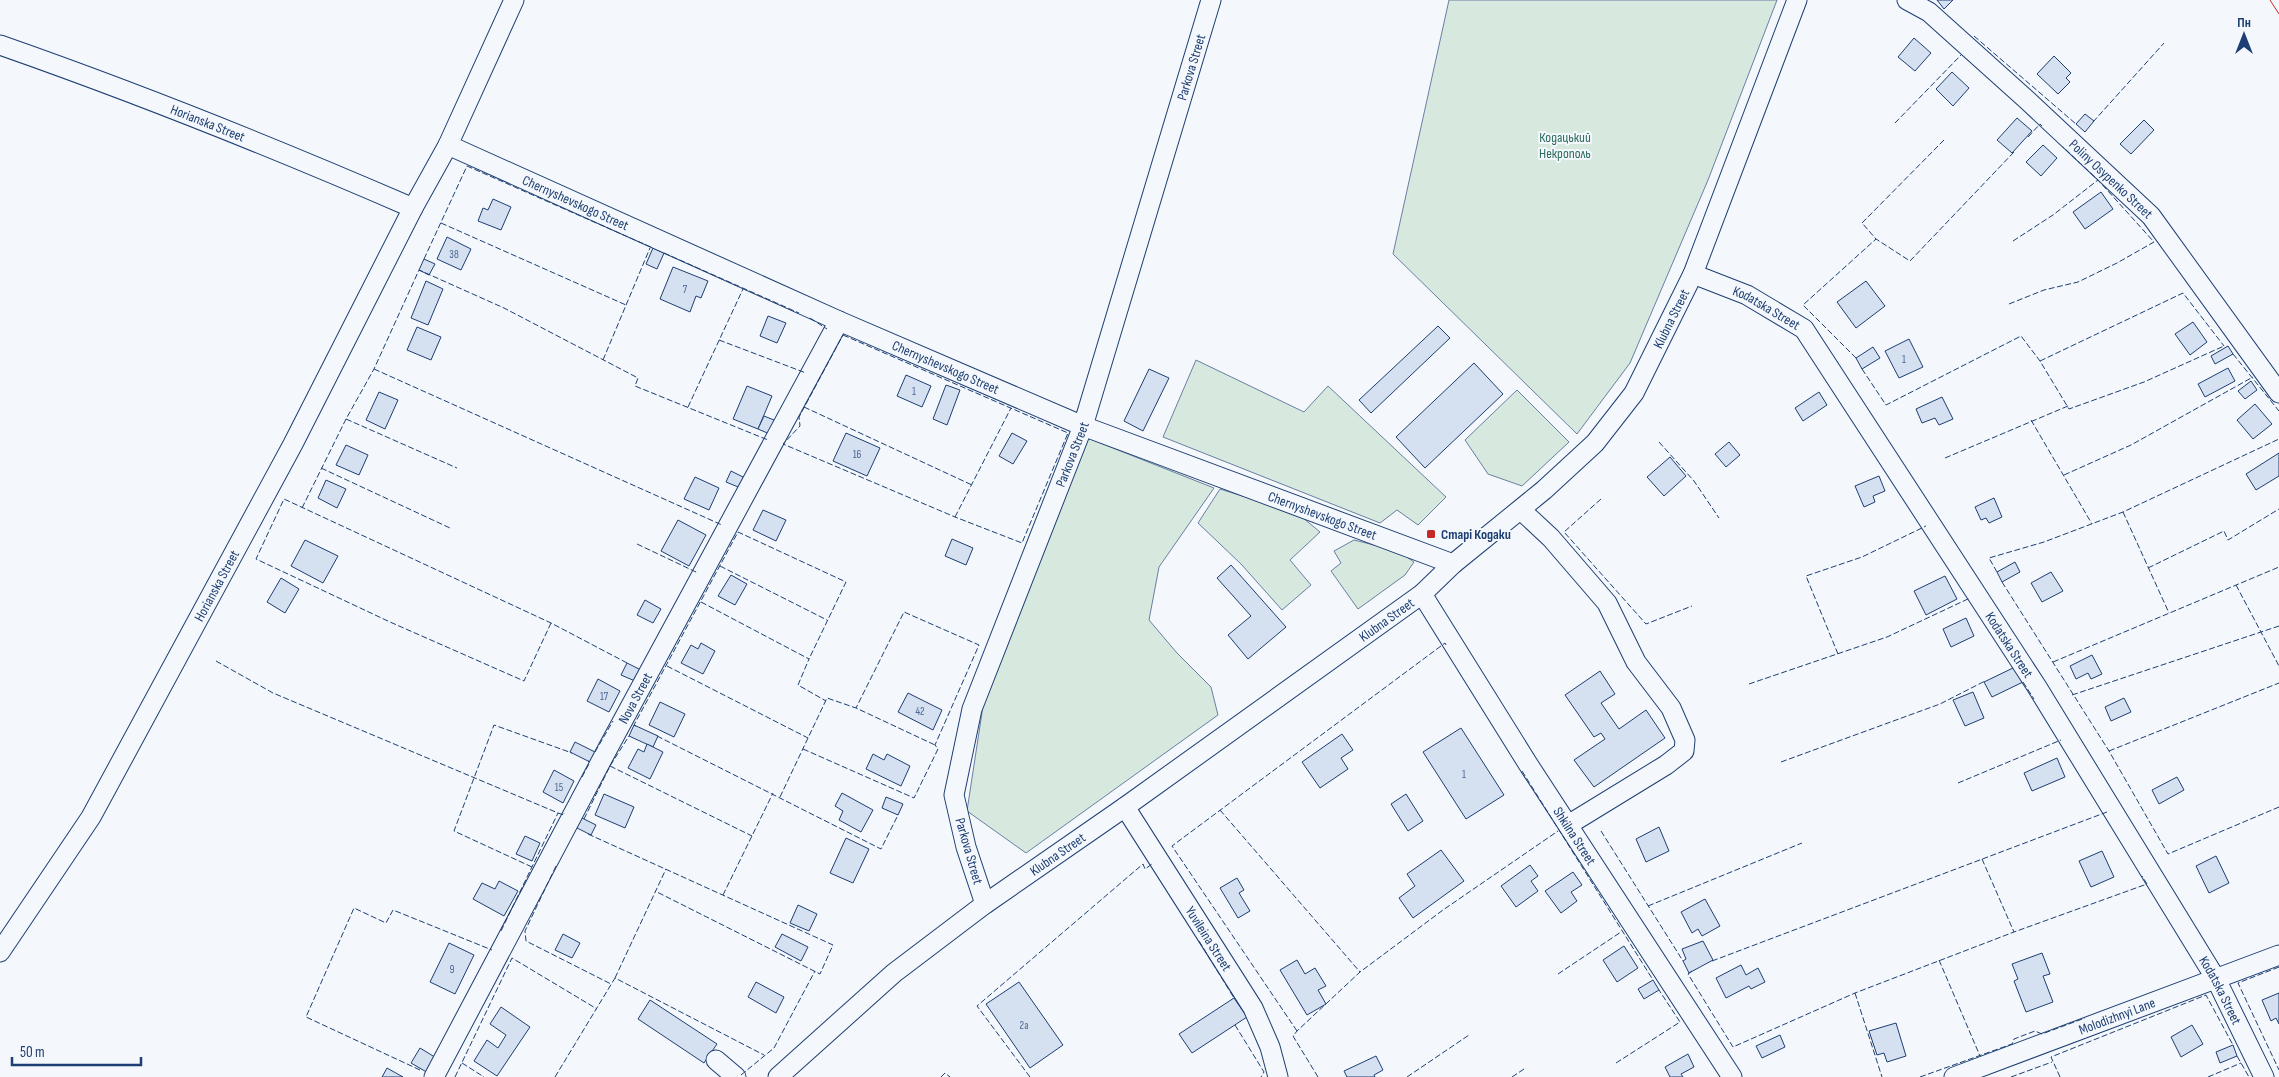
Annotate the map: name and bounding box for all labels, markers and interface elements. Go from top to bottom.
north arrow [2219,10,2269,60]
text: Пн [2237,14,2251,31]
street label: Parkova Street [1173,32,1209,102]
street label: Horianska Street [168,100,248,145]
park label: Кодацький Некрополь [1539,129,1591,162]
street label: Poliny Osypenko Street [2066,136,2157,222]
street label: Chernyshevskogo Street [520,171,632,234]
house number: 38 [449,248,459,261]
street label: Kodatska Street [1730,282,1803,333]
house number: 7 [683,283,688,296]
street label: Klubna Street [1649,286,1693,351]
street label: Chernyshevskogo Street [890,336,1002,397]
house number: 1 [1902,353,1906,366]
house number: 1 [912,385,916,398]
street label: Parkova Street [1052,420,1092,489]
house number: 16 [853,448,862,461]
street label: Chernyshevskogo Street [1266,487,1379,543]
place label: Старі Кодаки [1441,526,1511,543]
marker: Старі Кодаки [1425,528,1437,540]
street label: Horianska Street [190,547,243,624]
street label: Klubna Street [1356,594,1417,645]
street label: Kodatska Street [1982,609,2037,681]
street label: Nova Street [614,670,656,726]
house number: 17 [600,690,609,703]
house number: 42 [915,705,925,718]
house number: 1 [1462,768,1466,781]
house number: 15 [555,781,563,794]
street label: Shkilna Street [1550,804,1600,868]
street label: Parkova Street [951,816,987,886]
street label: Klubna Street [1026,829,1088,879]
street label: Yuvileina Street [1182,903,1236,974]
street label: Kodatska Street [2195,953,2245,1027]
house number: 9 [450,963,455,976]
street label: Molodizhnyi Lane [2076,994,2158,1038]
house number: 2а [1020,1019,1028,1032]
scale bar [12,1034,141,1066]
text: 50 m [20,1043,45,1062]

